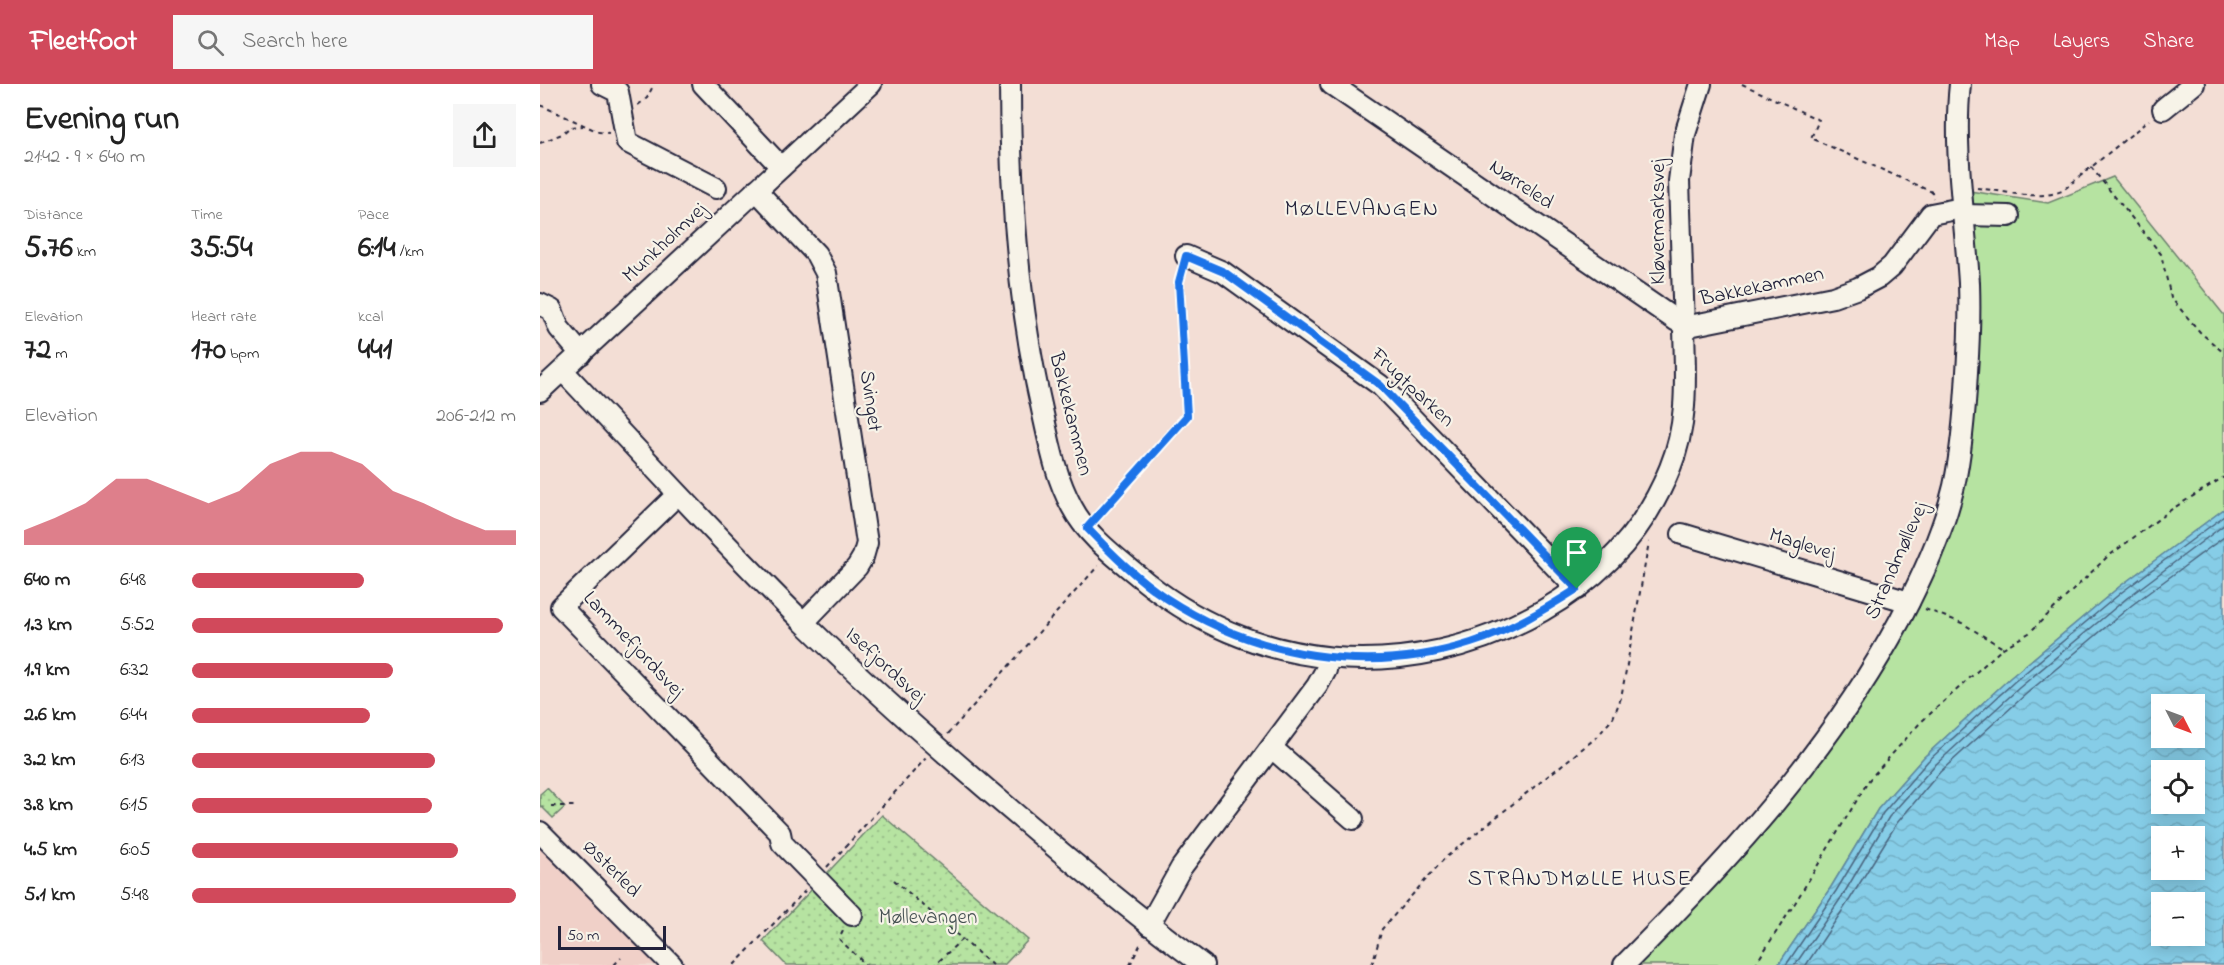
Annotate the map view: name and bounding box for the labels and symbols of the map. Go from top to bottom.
street label: Nørreled [1483,152,1560,218]
street label: Kløvermarksvej [1644,158,1674,285]
district label: MØLLEVANGEN [1285,194,1439,226]
street label: Munkholmvej [616,195,715,290]
street label: Bakkekammen [1696,259,1827,315]
street label: Frugtparken [1361,340,1461,436]
street label: Bakkekammen [1040,348,1100,479]
street label: Svinget [849,368,889,434]
street label: Strandmøllevej [1858,497,1937,625]
street label: Maglevej [1765,521,1840,571]
pin [1551,527,1602,589]
street label: Lammefjordsvej [575,585,691,706]
street label: Isefjordsvej [838,621,933,712]
north arrow [2151,694,2205,748]
street label: Østerled [575,833,647,905]
district label: STRANDMØLLE HUSE [1468,864,1692,896]
park label: Møllevangen [879,903,977,935]
scale bar [558,923,666,950]

